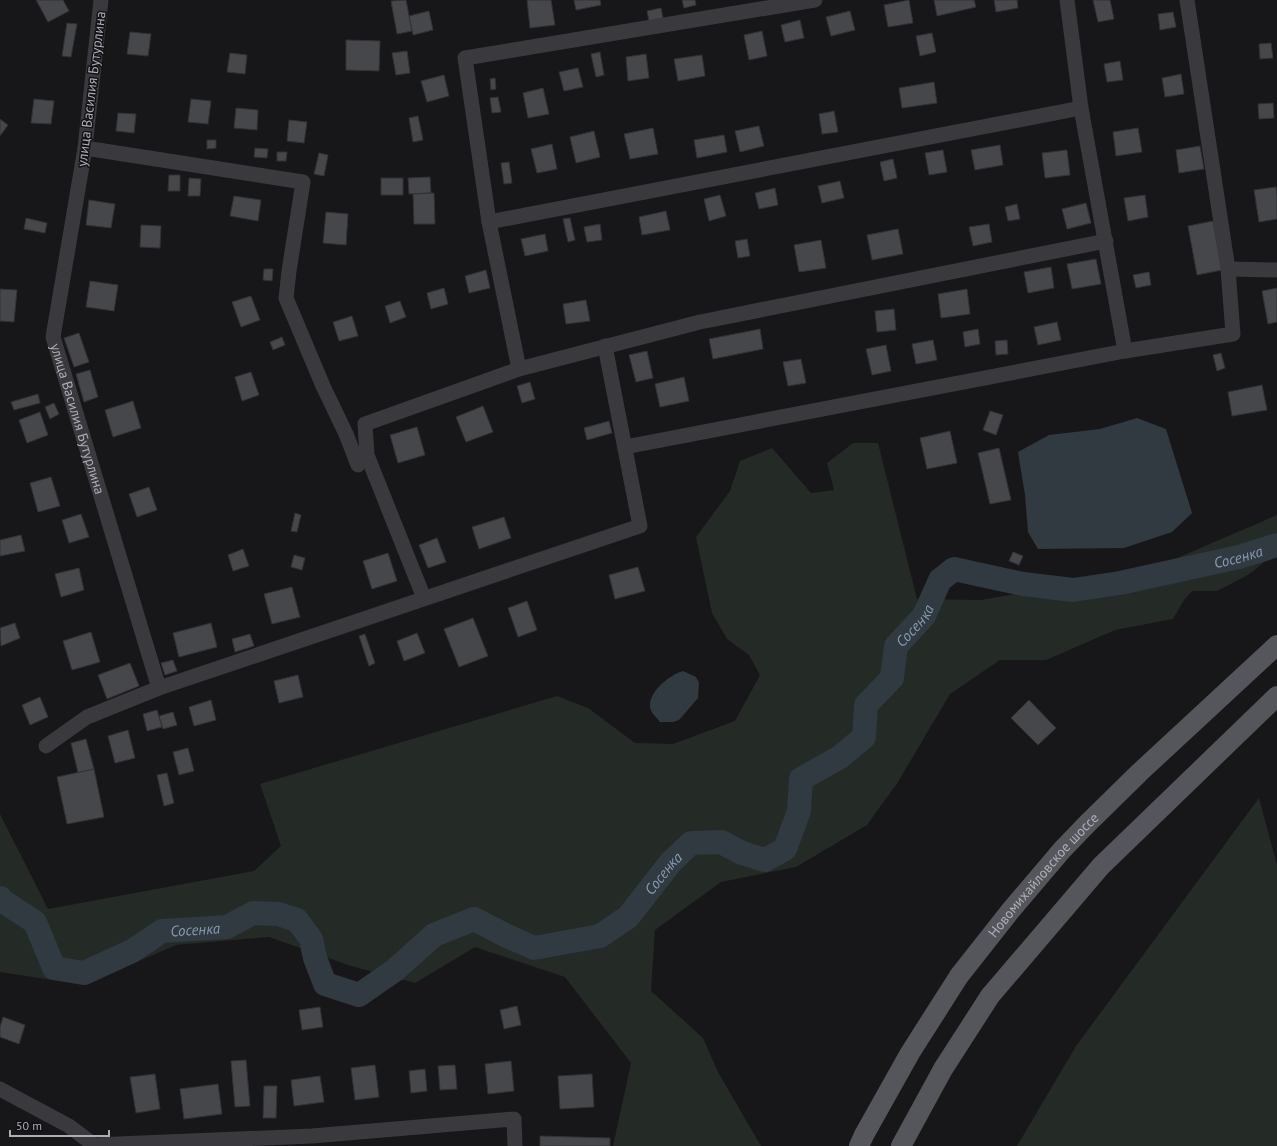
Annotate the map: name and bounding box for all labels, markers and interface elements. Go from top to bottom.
street label: улица Василия Бутурлина [73,10,109,168]
street label: улица Василия Бутурлина [46,341,109,496]
water label: Сосенка [1212,540,1265,572]
water label: Сосенка [891,601,938,650]
street label: Новомихайловское шоссе [984,809,1102,941]
water label: Сосенка [640,847,686,898]
water label: Сосенка [170,918,221,940]
scale bar [10,1112,109,1138]
text: 50 m [16,1118,42,1133]

